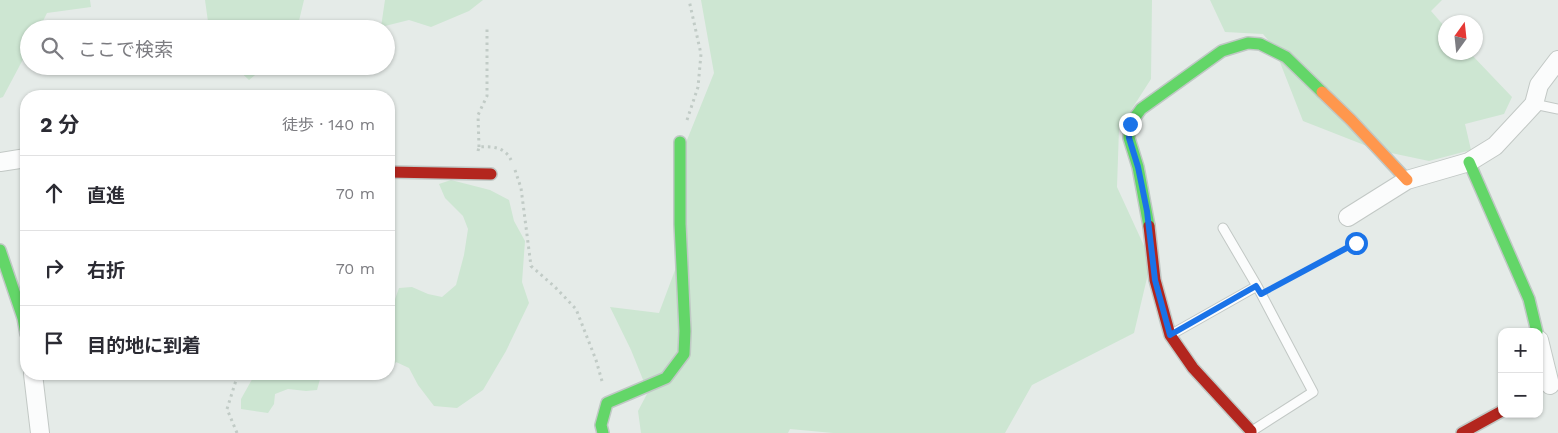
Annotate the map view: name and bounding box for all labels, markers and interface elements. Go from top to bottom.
north arrow [1438,15,1483,60]
search box [20,20,395,75]
icon: search [38,34,66,62]
text: ここで検索 [78,38,173,61]
text: 2 分 [40,112,80,137]
route end [1119,113,1142,136]
text: 徒歩 · 140 m [282,115,375,134]
icon: ahead [40,179,68,207]
text: 直進 [87,184,125,207]
text: 70 m [336,184,375,203]
route start [1345,232,1368,255]
icon: right [40,254,68,282]
text: 右折 [87,259,125,282]
text: 70 m [336,259,375,278]
map controls [1498,328,1543,418]
button: + [1498,328,1543,373]
icon: arrive [40,329,68,357]
text: 目的地に到着 [87,334,201,357]
button: − [1498,373,1543,418]

